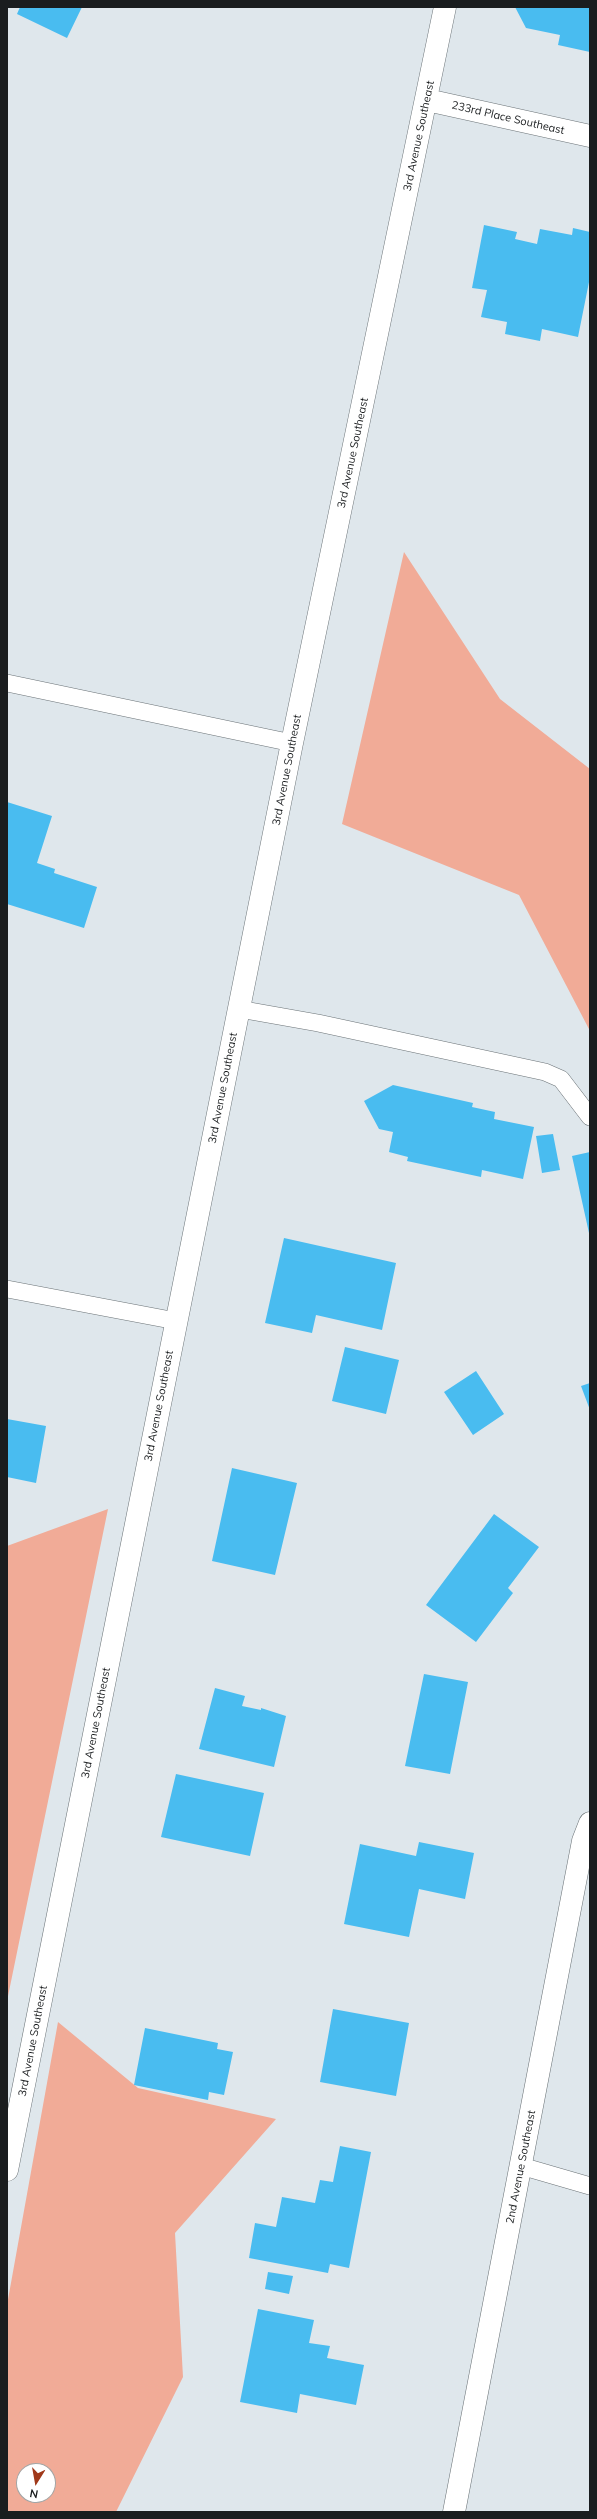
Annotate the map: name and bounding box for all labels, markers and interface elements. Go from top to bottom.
street label: 3rd Avenue Southeast [401,79,437,193]
street label: 233rd Place Southeast [450,99,566,137]
street label: 3rd Avenue Southeast [335,396,371,510]
street label: 3rd Avenue Southeast [270,713,304,827]
street label: 3rd Avenue Southeast [206,1031,240,1145]
street label: 3rd Avenue Southeast [142,1349,176,1463]
street label: 3rd Avenue Southeast [79,1666,113,1780]
street label: 3rd Avenue Southeast [16,1984,50,2098]
street label: 2nd Avenue Southeast [504,2109,538,2225]
north arrow [16,2463,56,2503]
text: N [28,2486,39,2501]

